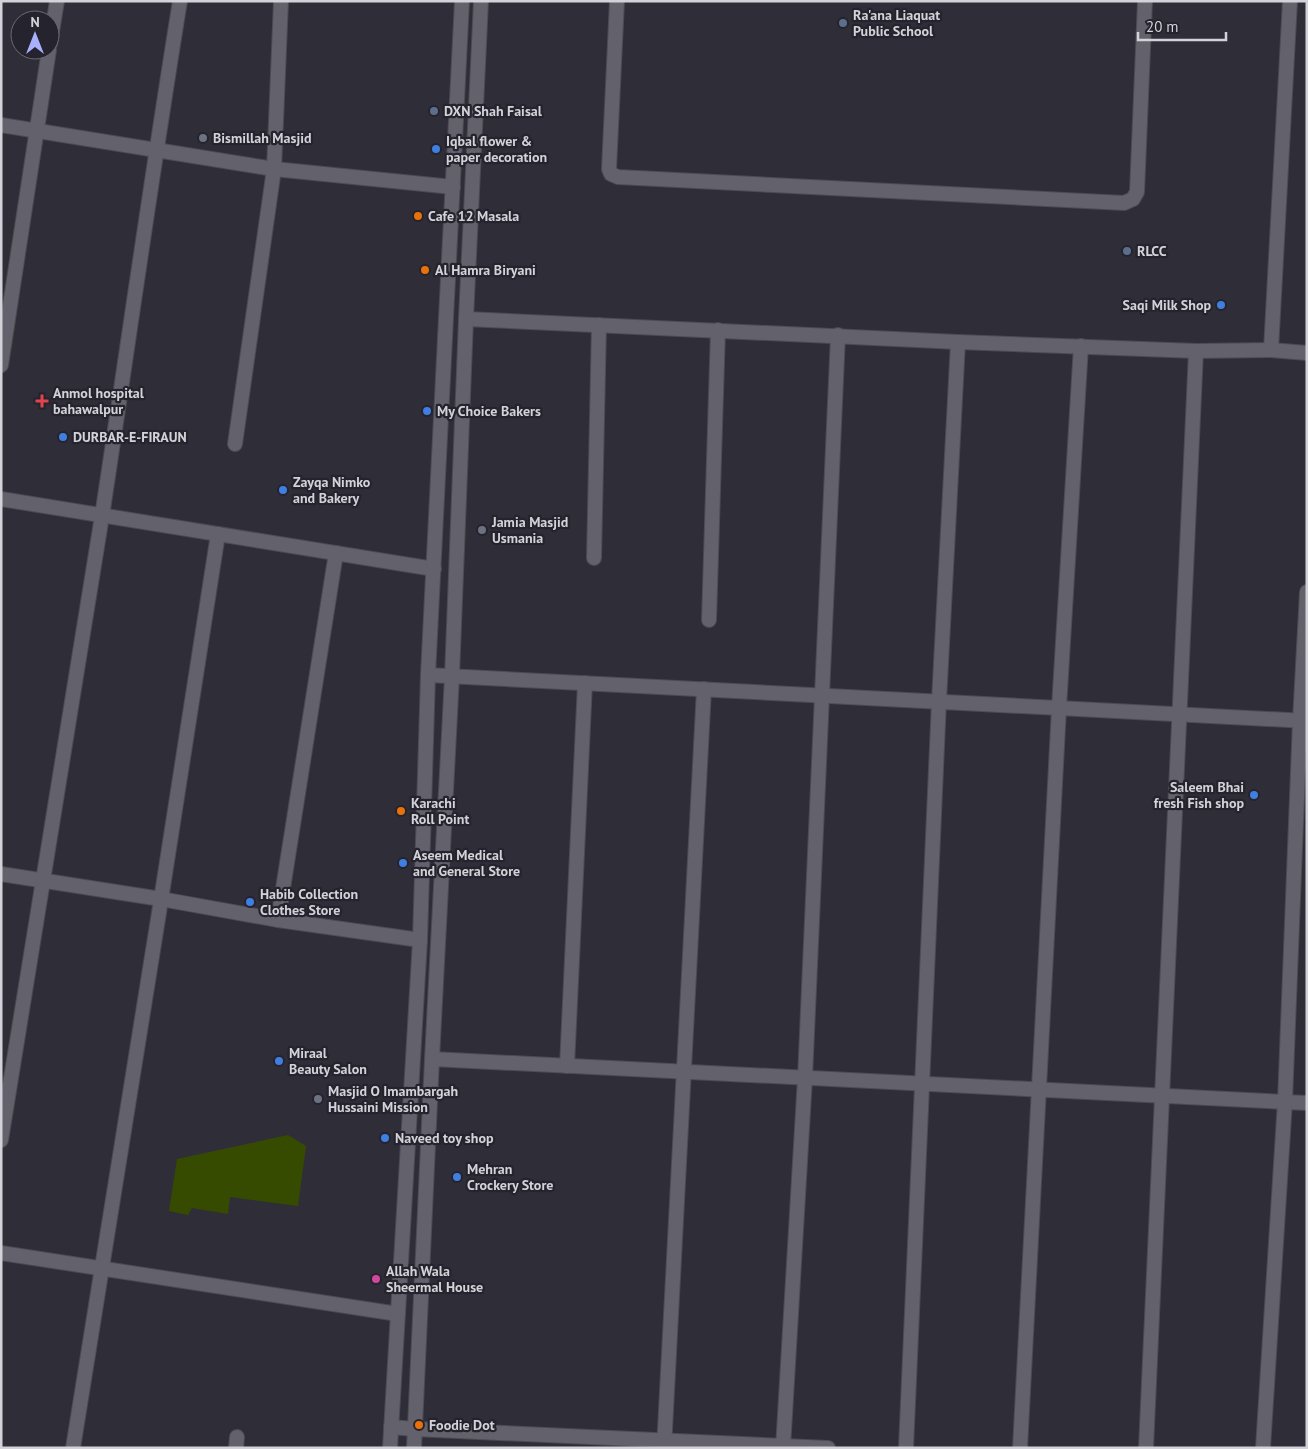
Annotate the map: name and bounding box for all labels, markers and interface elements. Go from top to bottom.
place label: Ra'ana Liaquat Public School [853,6,940,40]
north arrow [10,10,60,60]
scale bar [1138,10,1226,42]
text: N [30,13,40,31]
marker: Ra'ana Liaquat Public School [837,17,849,29]
text: 20 m [1146,17,1179,36]
place label: DXN Shah Faisal [444,102,543,120]
marker: DXN Shah Faisal [428,105,440,117]
place label: Bismillah Masjid [213,129,311,147]
marker: Bismillah Masjid [197,132,209,144]
place label: Iqbal flower & paper decoration [446,132,547,166]
marker: Iqbal flower & paper decoration [430,143,442,155]
place label: Cafe 12 Masala [428,207,519,225]
marker: Cafe 12 Masala [412,210,424,222]
place label: RLCC [1137,242,1167,260]
marker: RLCC [1121,245,1133,257]
place label: Al Hamra Biryani [435,261,536,279]
marker: Al Hamra Biryani [419,264,431,276]
place label: Saqi Milk Shop [1123,296,1211,314]
marker: Saqi Milk Shop [1215,299,1227,311]
place label: Anmol hospital bahawalpur [53,384,145,418]
marker: Anmol hospital bahawalpur [35,394,49,408]
place label: My Choice Bakers [437,402,541,420]
marker: My Choice Bakers [421,405,433,417]
place label: DURBAR-E-FIRAUN [73,428,187,446]
marker: DURBAR-E-FIRAUN [57,431,69,443]
place label: Zayqa Nimko and Bakery [293,473,371,507]
marker: Zayqa Nimko and Bakery [277,484,289,496]
place label: Jamia Masjid Usmania [491,513,568,547]
marker: Jamia Masjid Usmania [476,524,488,536]
place label: Saleem Bhai fresh Fish shop [1154,778,1244,812]
marker: Saleem Bhai fresh Fish shop [1248,789,1260,801]
place label: Karachi Roll Point [411,794,469,828]
marker: Karachi Roll Point [395,805,407,817]
place label: Aseem Medical and General Store [413,846,520,880]
marker: Aseem Medical and General Store [397,857,409,869]
place label: Habib Collection Clothes Store [260,885,358,919]
marker: Habib Collection Clothes Store [244,896,256,908]
place label: Miraal Beauty Salon [289,1044,367,1078]
marker: Miraal Beauty Salon [273,1055,285,1067]
place label: Masjid O Imambargah Hussaini Mission [328,1082,458,1116]
marker: Masjid O Imambargah Hussaini Mission [312,1093,324,1105]
place label: Naveed toy shop [395,1129,494,1147]
marker: Naveed toy shop [379,1132,391,1144]
place label: Mehran Crockery Store [467,1160,553,1194]
marker: Mehran Crockery Store [451,1171,463,1183]
place label: Allah Wala Sheermal House [386,1262,483,1296]
marker: Allah Wala Sheermal House [370,1273,382,1285]
place label: Foodie Dot [429,1416,495,1434]
marker: Foodie Dot [413,1419,425,1431]

